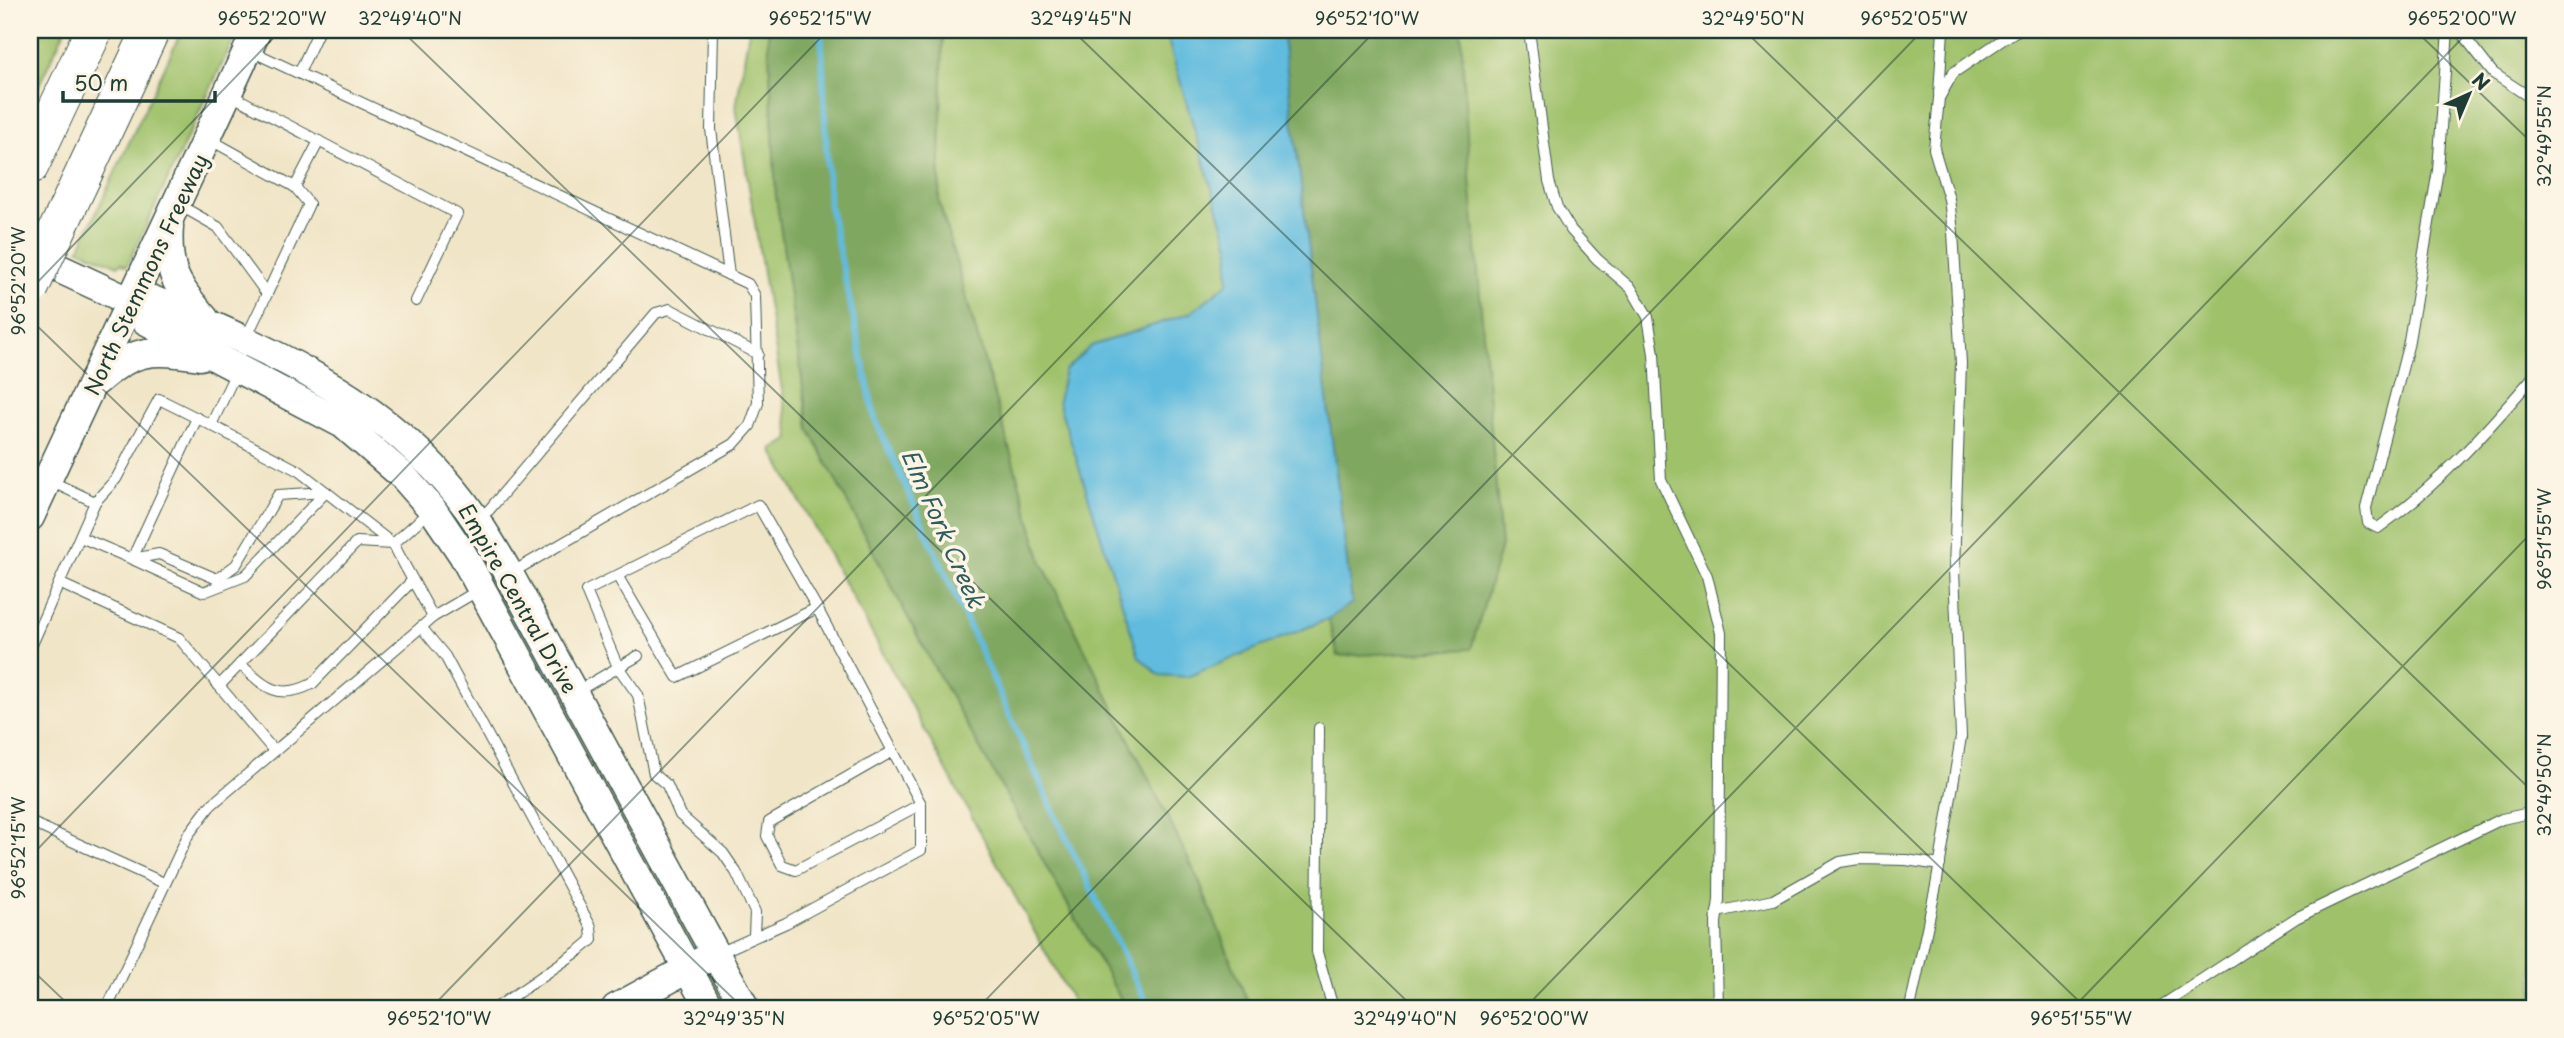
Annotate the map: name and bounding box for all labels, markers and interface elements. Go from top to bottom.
text: 96°52'20"W [218,4,327,31]
text: 32°49'40"N [358,4,462,31]
text: 96°52'15"W [769,4,872,31]
text: 32°49'45"N [1030,4,1132,31]
text: 96°52'10"W [1315,4,1420,31]
text: 32°49'50"N [1701,4,1805,31]
text: 96°52'05"W [1860,4,1968,31]
text: 96°52'00"W [2407,4,2517,31]
scale bar [63,60,215,104]
north arrow [2434,60,2504,130]
text: 50 m [74,66,128,98]
text: N [2466,66,2497,96]
text: 32°49'55"N [2530,85,2557,187]
street label: North Stemmons Freeway [75,148,215,400]
text: 96°52'20"W [4,226,31,335]
water label: Elm Fork Creek [893,443,995,614]
text: 96°51'55"W [2530,487,2557,590]
street label: Empire Central Drive [451,497,587,699]
text: 32°49'50"N [2530,733,2557,837]
text: 96°52'15"W [4,796,31,900]
text: 96°52'10"W [387,1004,492,1031]
text: 32°49'35"N [683,1004,785,1031]
text: 96°52'05"W [932,1004,1040,1031]
text: 32°49'40"N [1353,1004,1457,1031]
text: 96°52'00"W [1479,1004,1589,1031]
text: 96°51'55"W [2030,1004,2133,1031]

